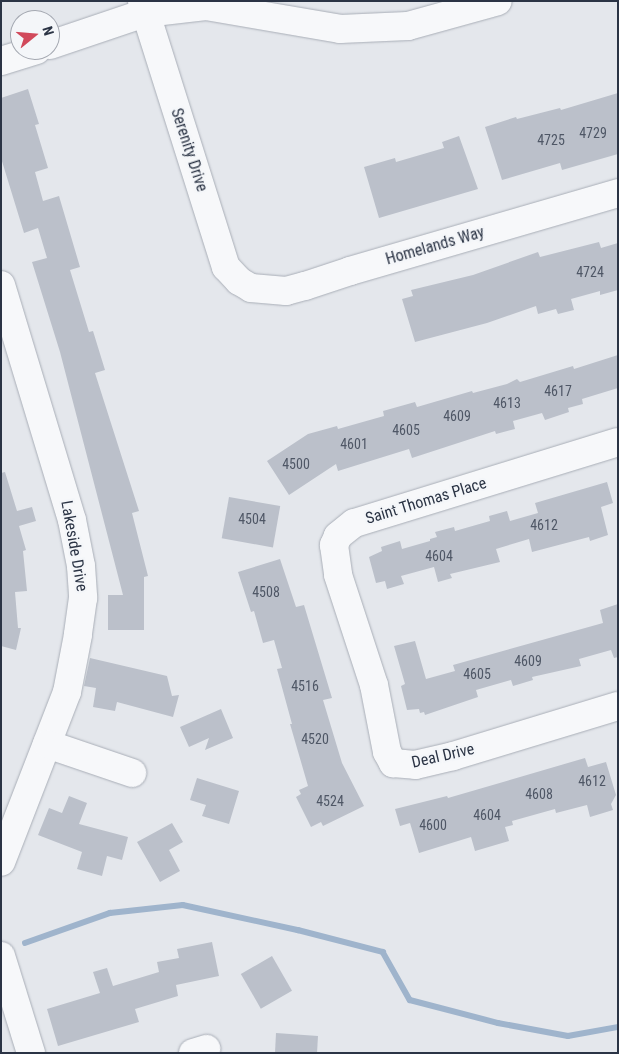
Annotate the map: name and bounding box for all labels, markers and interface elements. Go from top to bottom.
north arrow [10,10,60,60]
text: N [39,24,57,37]
street label: Serenity Drive [167,106,211,194]
house number: 4729 [579,125,607,141]
house number: 4725 [537,132,565,148]
street label: Homelands Way [384,223,486,269]
house number: 4724 [576,264,604,280]
house number: 4617 [544,383,572,399]
house number: 4613 [493,395,521,411]
house number: 4609 [443,408,471,424]
house number: 4605 [392,422,420,438]
house number: 4601 [340,436,368,452]
house number: 4500 [282,456,310,472]
street label: Saint Thomas Place [363,473,489,529]
street label: Lakeside Drive [57,499,91,593]
house number: 4504 [238,511,266,527]
house number: 4612 [530,517,558,533]
house number: 4604 [425,548,453,564]
house number: 4508 [252,584,280,600]
house number: 4609 [514,653,542,669]
house number: 4605 [463,666,491,682]
house number: 4516 [291,678,319,694]
house number: 4520 [301,731,329,747]
street label: Deal Drive [410,739,476,773]
house number: 4612 [578,773,606,789]
house number: 4608 [525,786,553,802]
house number: 4524 [316,793,344,809]
house number: 4604 [473,807,501,823]
house number: 4600 [419,817,447,833]

